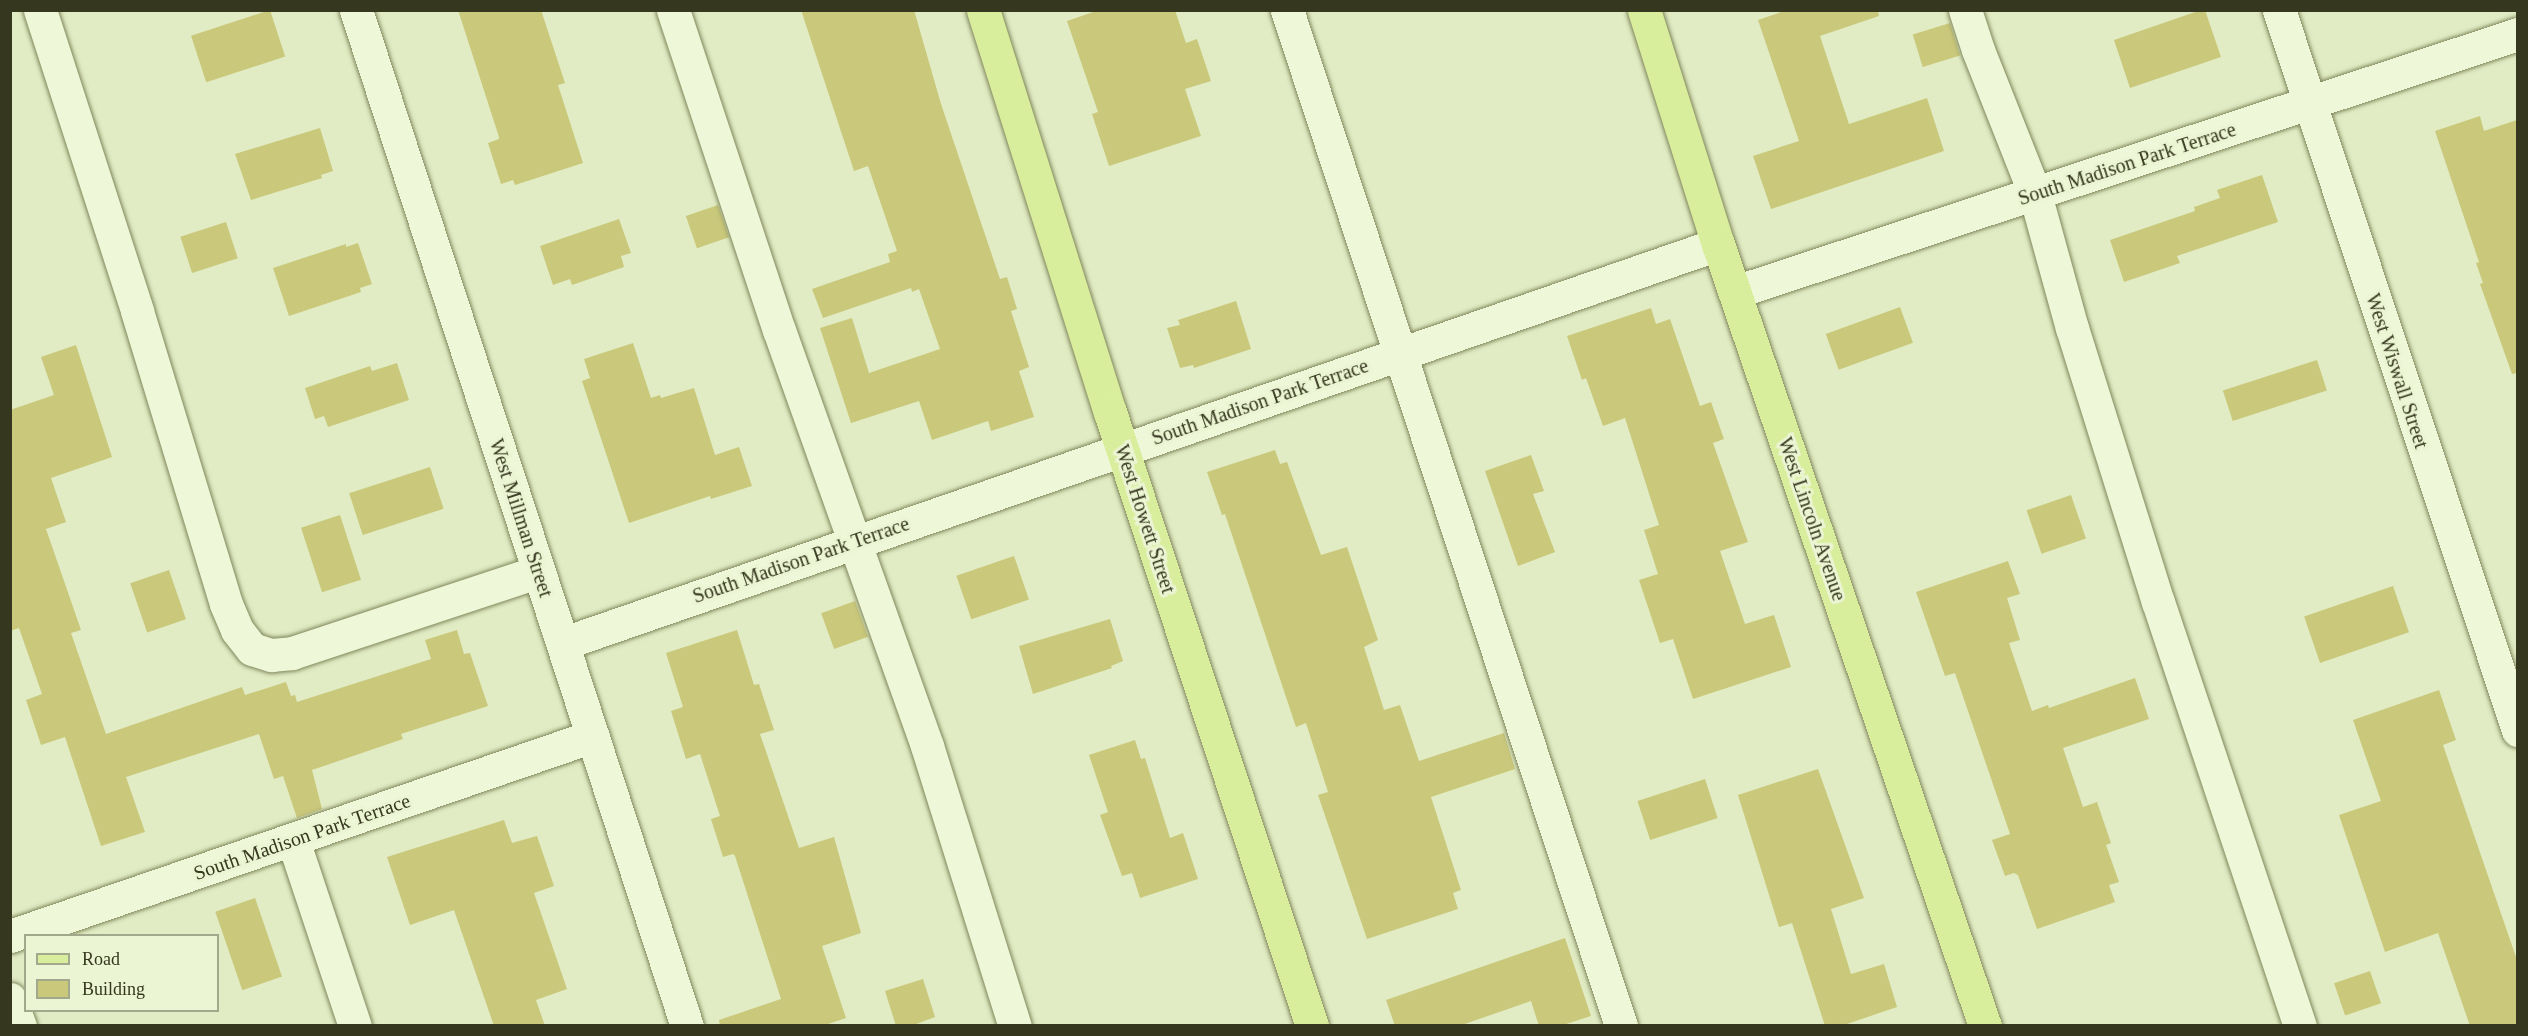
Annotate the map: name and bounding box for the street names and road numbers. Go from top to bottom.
street label: South Madison Park Terrace [2015,117,2239,211]
street label: West Wiswall Street [2361,290,2433,452]
street label: South Madison Park Terrace [1148,354,1372,450]
street label: West Lincoln Avenue [1773,434,1851,604]
street label: West Millman Street [484,436,558,600]
street label: West Howett Street [1110,442,1180,596]
street label: South Madison Park Terrace [689,512,913,608]
street label: South Madison Park Terrace [190,789,414,885]

